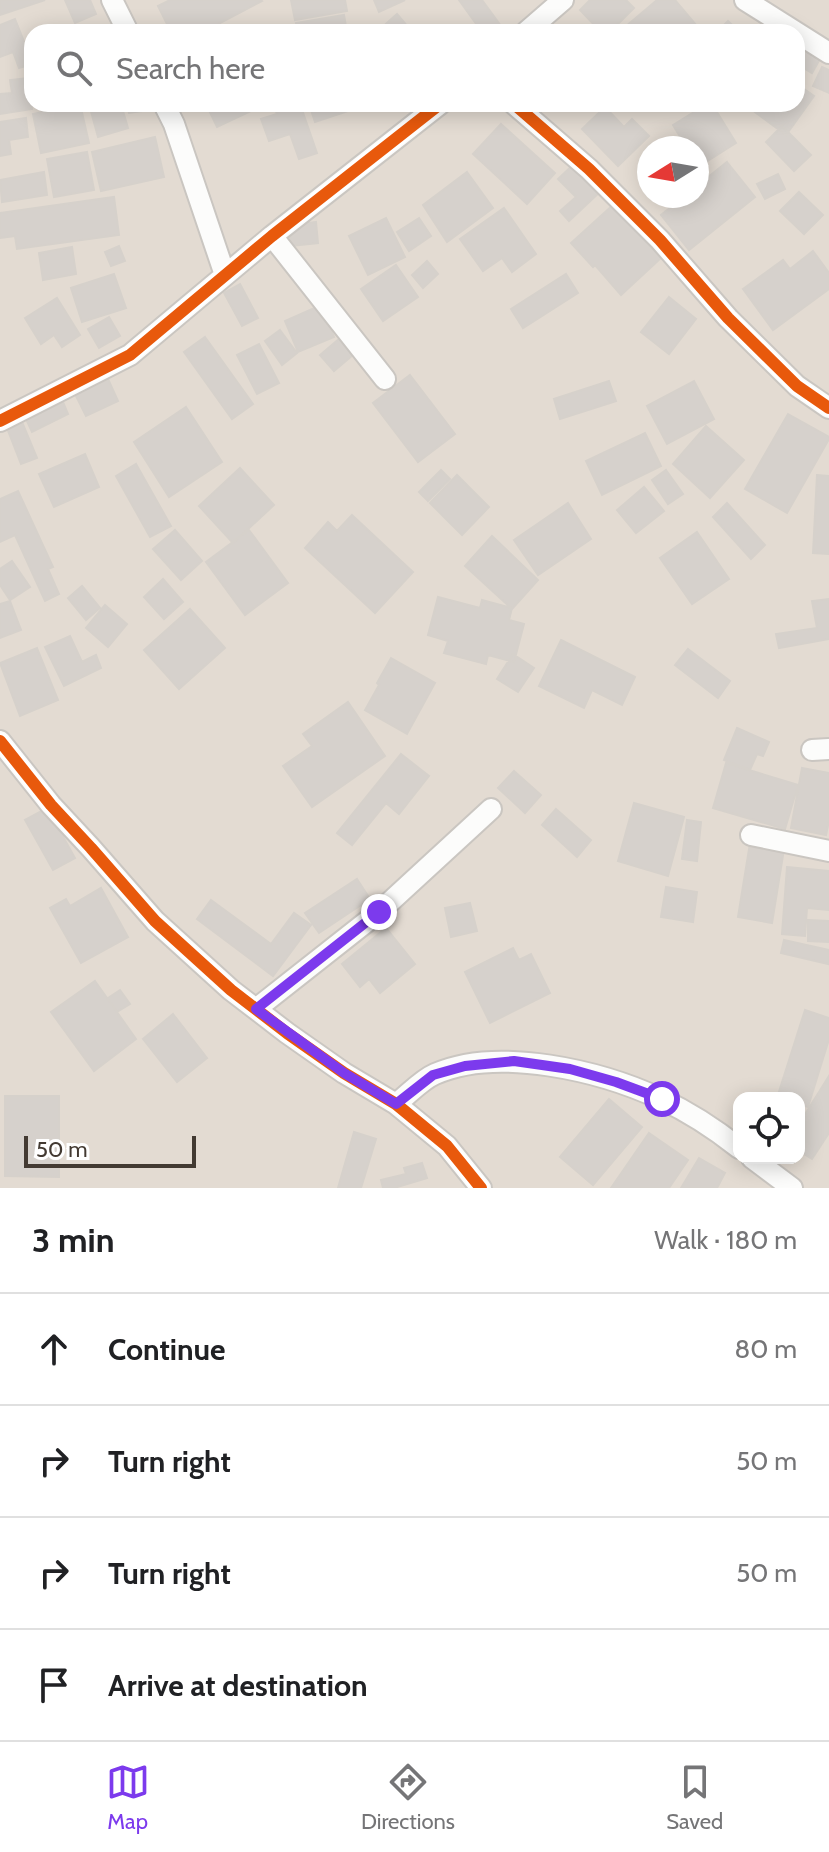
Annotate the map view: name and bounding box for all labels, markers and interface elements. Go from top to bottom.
search box [24,24,805,112]
icon: search [52,46,96,90]
text: Search here [116,50,265,87]
north arrow [637,136,709,208]
route end [361,894,397,930]
route start [644,1081,680,1117]
map controls [733,1092,805,1164]
button: locate [733,1092,805,1164]
scale bar [24,1132,196,1168]
text: 50 m [36,1136,88,1163]
text: 3 min [32,1219,114,1261]
text: Walk · 180 m [654,1224,797,1256]
icon: ahead [32,1327,76,1371]
text: Continue [108,1331,225,1368]
text: 80 m [734,1333,797,1365]
icon: right [32,1439,76,1483]
text: Turn right [108,1443,231,1480]
text: 50 m [736,1445,797,1477]
icon: right [32,1551,76,1595]
text: Turn right [108,1555,231,1592]
text: 50 m [736,1557,797,1589]
icon: arrive [32,1663,76,1707]
text: Arrive at destination [108,1667,368,1704]
tab: Map [106,1760,150,1835]
tab: Directions [361,1760,455,1835]
tab: Saved [666,1760,723,1835]

